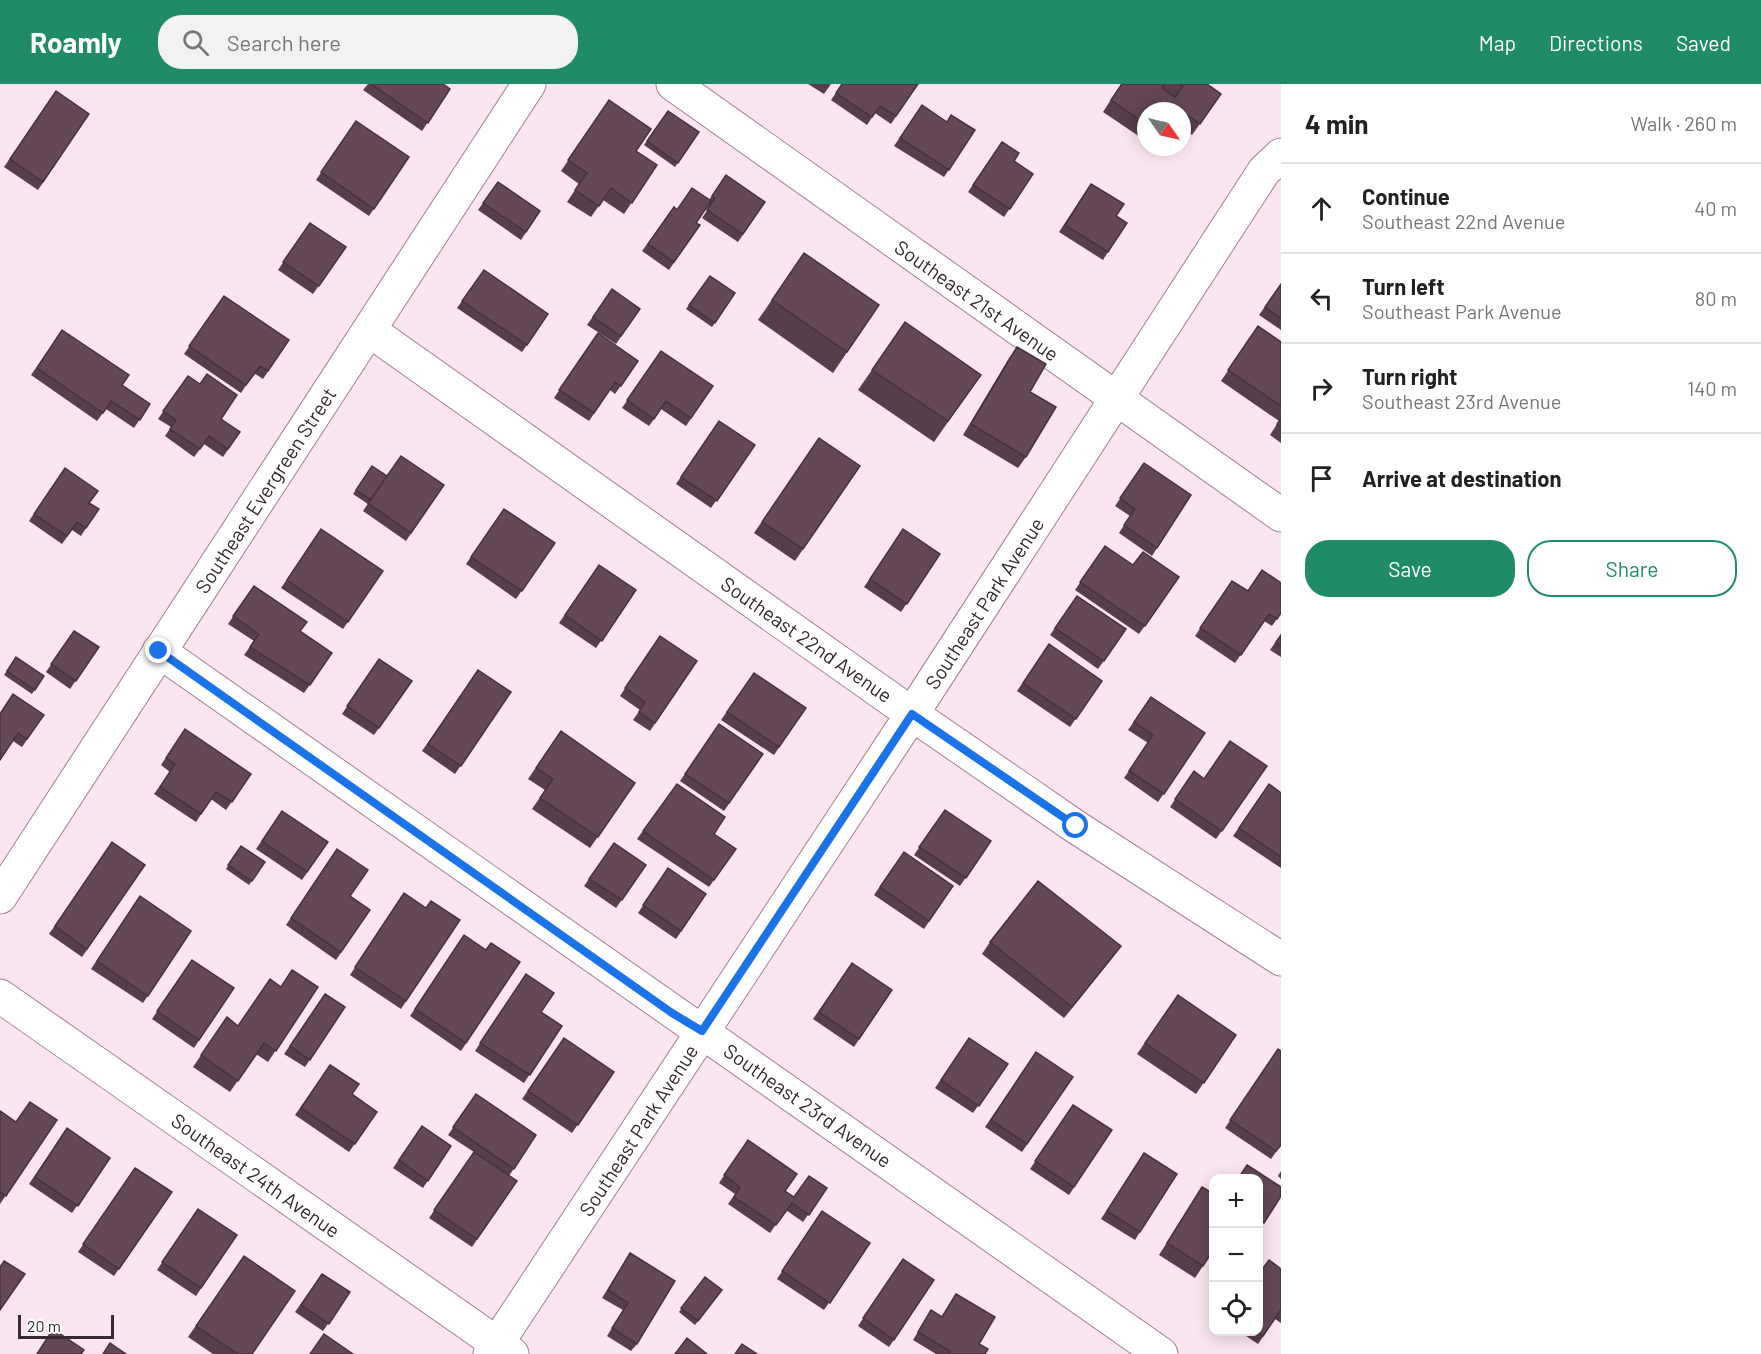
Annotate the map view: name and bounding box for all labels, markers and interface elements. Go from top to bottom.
search box [158,15,578,69]
text: Roamly [30,25,122,59]
icon: search [179,26,212,59]
text: Search here [227,29,341,55]
text: Map [1479,30,1516,55]
text: Directions [1549,30,1643,55]
text: Saved [1676,30,1731,55]
north arrow [1137,102,1191,156]
text: 4 min [1305,108,1369,139]
text: Walk · 260 m [1630,111,1737,135]
text: Continue [1362,183,1450,209]
icon: ahead [1305,192,1338,225]
text: 40 m [1694,196,1737,220]
text: Southeast 22nd Avenue [1362,209,1565,233]
street label: Southeast 21st Avenue [890,234,1064,366]
text: Turn left [1362,273,1445,299]
icon: left [1305,282,1338,315]
text: 80 m [1695,286,1737,310]
text: Southeast Park Avenue [1362,299,1562,323]
text: Turn right [1362,363,1457,389]
icon: right [1305,372,1338,405]
text: 140 m [1687,376,1737,400]
street label: Southeast Evergreen Street [189,383,341,597]
text: Southeast 23rd Avenue [1362,389,1561,413]
icon: arrive [1305,462,1338,495]
text: Arrive at destination [1362,465,1561,491]
street label: Southeast Park Avenue [920,513,1048,693]
button: Save [1305,540,1515,597]
button: Share [1527,540,1737,597]
street label: Southeast 22nd Avenue [717,571,897,707]
route end [145,637,171,663]
route start [1062,812,1088,838]
street label: Southeast 23rd Avenue [719,1038,897,1172]
street label: Southeast Park Avenue [574,1040,702,1220]
street label: Southeast 24th Avenue [167,1108,345,1242]
map controls [1209,1174,1263,1336]
button: + [1209,1174,1263,1228]
button: − [1209,1228,1263,1282]
button: locate [1209,1282,1263,1336]
scale bar [18,1312,114,1340]
text: 20 m [27,1316,61,1335]

